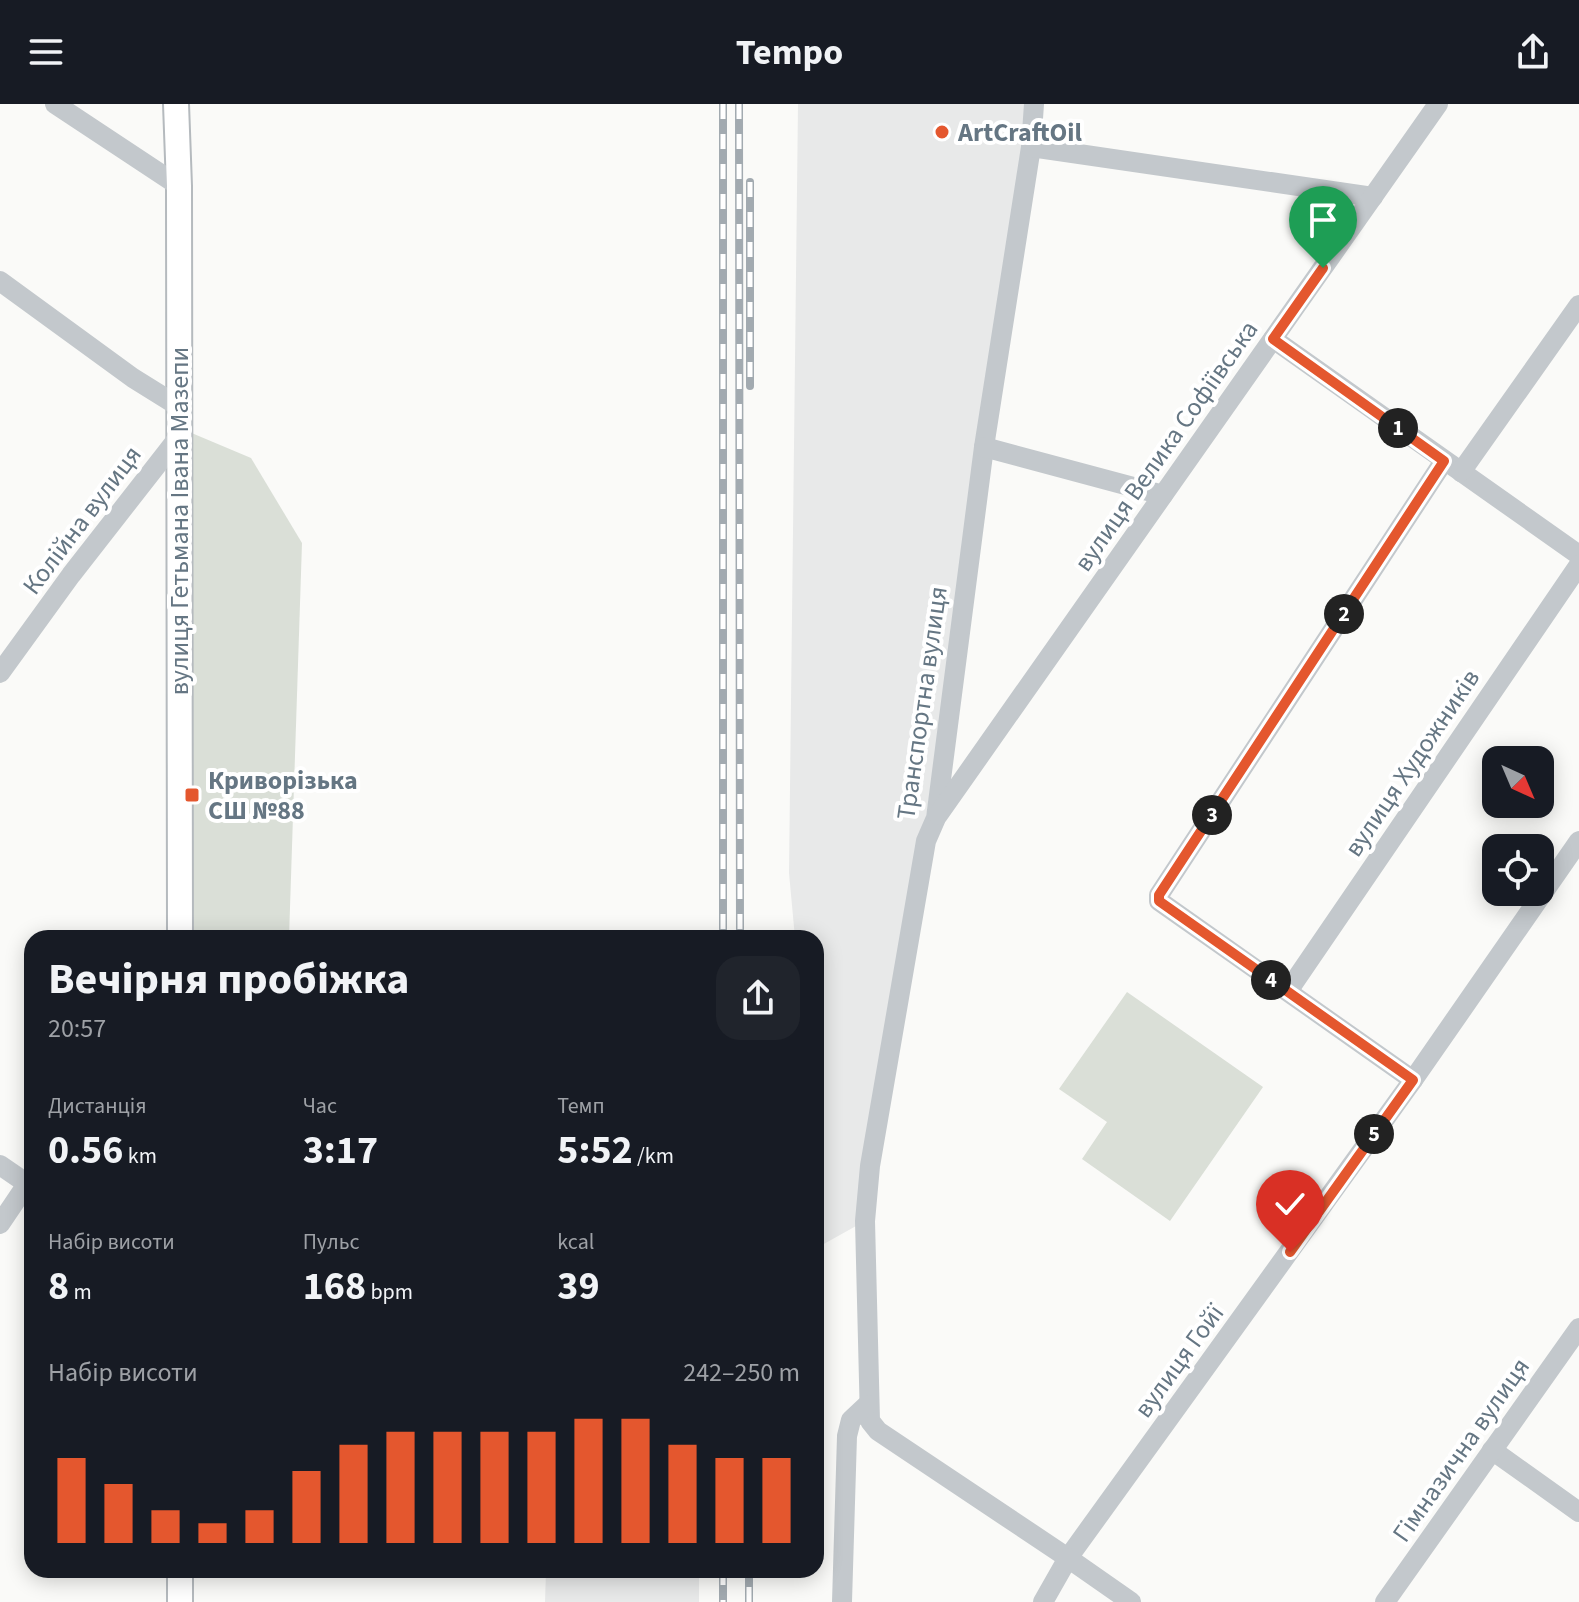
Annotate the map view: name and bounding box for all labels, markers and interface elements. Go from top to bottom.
text: Tempo [736,27,843,78]
icon: menu [24,30,68,74]
icon: share [1511,30,1555,74]
place label: ArtCraftOil [957,114,1082,151]
marker: ArtCraftOil [933,123,951,141]
pin [1289,186,1357,268]
icon: arrive [1301,198,1345,242]
street label: вулиця Велика Софіївська [1065,313,1267,579]
street label: вулиця Гетьмана Івана Мазепи [161,347,198,695]
pin: 1 [1378,408,1418,448]
text: 1 [1392,412,1404,444]
street label: Колійна вулиця [14,438,150,602]
street label: Транспортна вулиця [887,584,957,822]
pin: 2 [1324,594,1364,634]
text: 2 [1338,598,1350,630]
street label: вулиця Художників [1335,662,1489,864]
north arrow [1482,746,1554,818]
map controls [1482,746,1554,906]
place label: Криворізька СШ №88 [208,762,358,829]
marker: Криворізька СШ №88 [183,786,201,804]
pin: 3 [1192,795,1232,835]
text: 3 [1206,799,1218,831]
button: locate [1482,834,1554,906]
text: Вечірня пробіжка [48,948,410,1011]
button: share [716,956,800,1040]
pin: 4 [1251,960,1291,1000]
text: 4 [1265,964,1277,996]
text: 20:57 [48,1010,106,1047]
text: Дистанція [48,1090,147,1122]
text: Час [303,1090,337,1122]
text: Темп [557,1090,605,1122]
pin: 5 [1354,1114,1394,1154]
text: 5 [1368,1118,1380,1150]
text: 0.56 [48,1122,123,1179]
text: 3:17 [303,1122,378,1179]
text: 5:52 [557,1122,633,1179]
text: km [123,1140,157,1172]
text: /km [633,1140,674,1172]
pin [1256,1170,1324,1252]
icon: check [1268,1182,1312,1226]
text: Набір висоти [48,1226,175,1258]
text: Пульс [303,1226,359,1258]
text: kcal [557,1226,594,1258]
text: 8 [48,1258,69,1315]
text: 168 [303,1258,366,1315]
text: 39 [557,1258,600,1315]
text: m [69,1276,92,1308]
text: bpm [366,1276,413,1308]
street label: вулиця Гойї [1125,1296,1233,1425]
street label: Гімназична вулиця [1383,1350,1539,1550]
text: Набір висоти [48,1354,198,1391]
text: 242–250 m [683,1354,800,1391]

